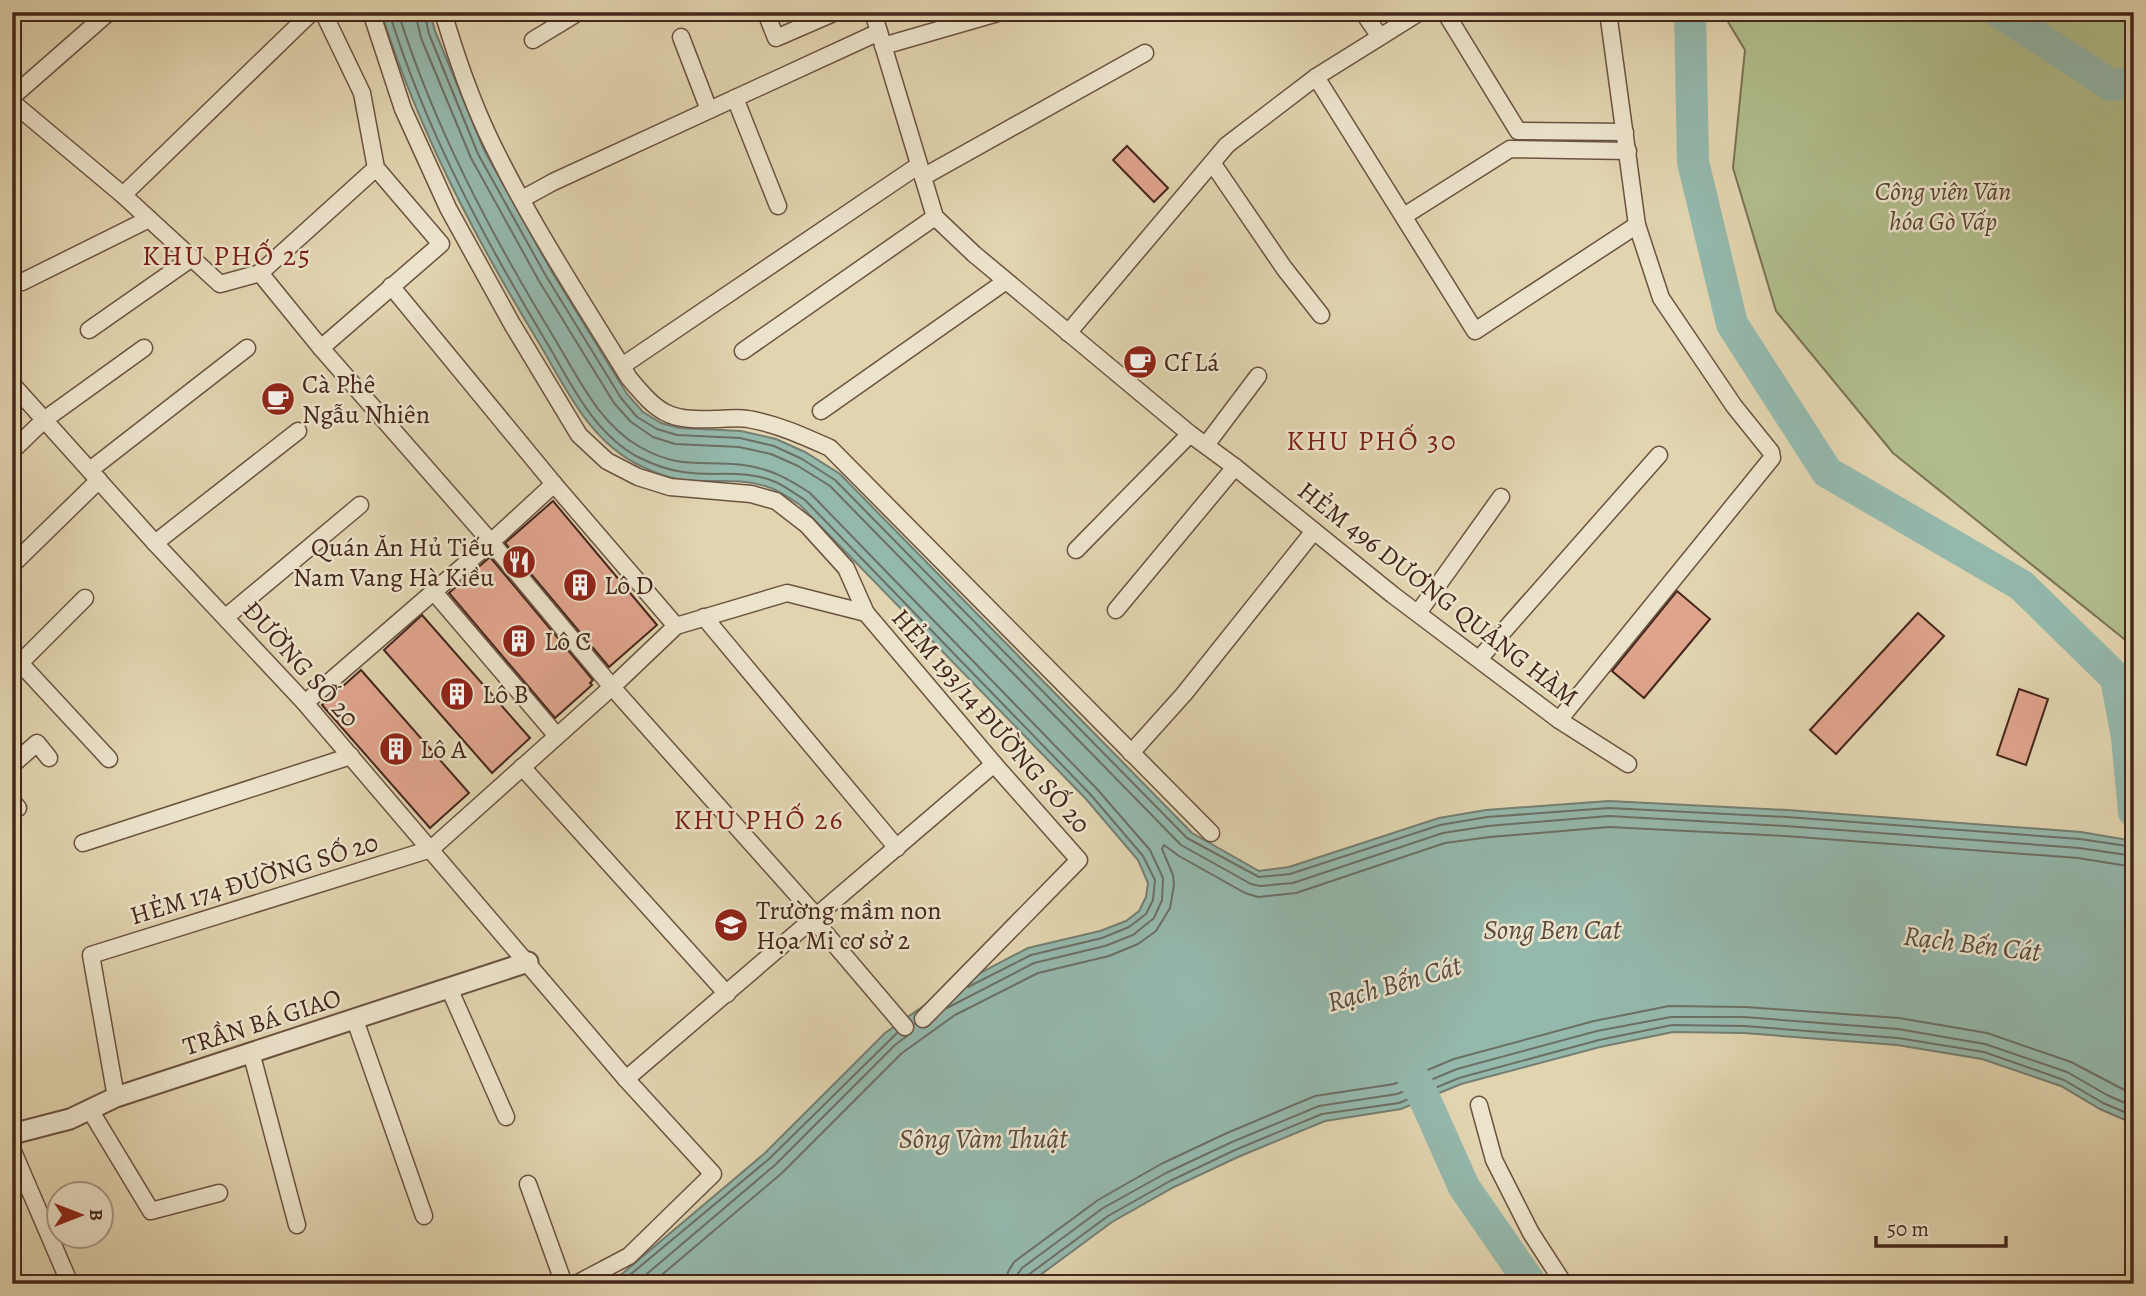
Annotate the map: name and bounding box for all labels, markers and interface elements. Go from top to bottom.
park label: Công viên Văn hóa Gò Vấp [1875,174,2011,239]
district label: KHU PHỐ 25 [142,237,312,275]
cafe icon: Cf Lá [1121,343,1159,381]
place label: Cf Lá [1164,345,1219,380]
place label: Cà Phê Ngẫu Nhiên [302,367,430,432]
cafe icon: Cà Phê Ngẫu Nhiên [259,380,297,418]
district label: KHU PHỐ 30 [1286,422,1458,460]
street label: HẺM 496 DƯƠNG QUẢNG HÀM [1290,473,1586,715]
place label: Quán Ăn Hủ Tiếu Nam Vang Hà Kiều [293,530,495,595]
restaurant icon: Quán Ăn Hủ Tiếu Nam Vang Hà Kiều [500,543,538,581]
building icon: Lô D [561,566,599,604]
place label: Lô D [604,568,654,603]
street label: ĐƯỜNG SỐ 20 [235,593,367,735]
street label: HẺM 193/14 ĐƯỜNG SỐ 20 [884,601,1098,841]
building icon: Lô C [500,622,538,660]
place label: Lô C [544,624,592,659]
building icon: Lô B [438,675,476,713]
place label: Lô B [482,677,529,712]
building icon: Lô A [377,730,415,768]
place label: Lô A [420,732,467,767]
district label: KHU PHỐ 26 [673,801,845,839]
street label: HẺM 174 ĐƯỜNG SỐ 20 [126,825,382,933]
place label: Trường mầm non Họa Mi cơ sở 2 [756,893,942,958]
school or university icon: Trường mầm non Họa Mi cơ sở 2 [712,906,750,944]
water label: Song Ben Cat [1483,911,1622,949]
water label: Rạch Bến Cát [1901,917,2044,971]
water label: Rạch Bến Cát [1323,946,1466,1021]
street label: TRẦN BÁ GIAO [178,980,346,1064]
water label: Sông Vàm Thuật [899,1120,1068,1158]
north arrow [46,1180,116,1250]
scale bar [1876,1205,2006,1249]
text: B [83,1209,109,1221]
text: 50 m [1887,1215,1929,1243]

